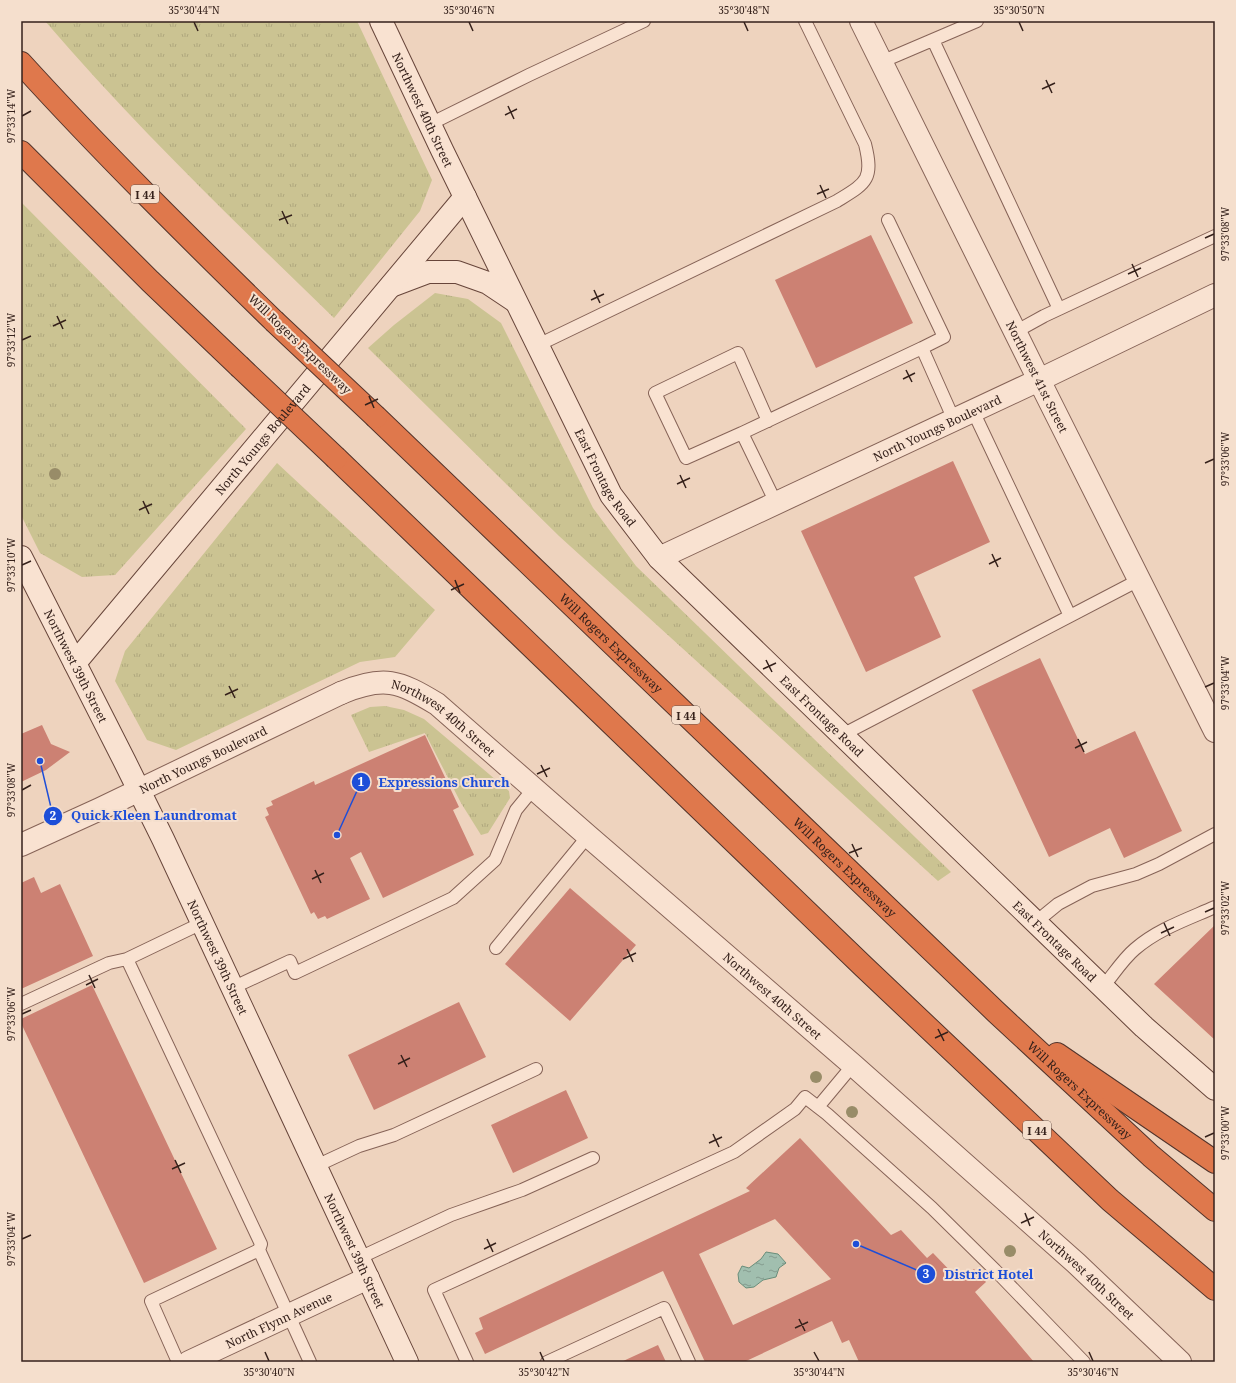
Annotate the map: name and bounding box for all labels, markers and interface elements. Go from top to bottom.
text: 35°30'44"N [168,3,220,17]
text: 35°30'46"N [443,3,495,17]
text: 35°30'48"N [718,3,770,17]
text: 35°30'50"N [993,3,1045,17]
street label: Northwest 40th Street [388,49,457,170]
text: 97°33'14"W [4,88,18,143]
road number: I 44 [131,185,159,203]
text: 97°33'08"W [1218,206,1232,261]
street label: Will Rogers Expressway [245,290,355,398]
text: 97°33'12"W [4,312,18,367]
street label: Northwest 41st Street [1002,318,1072,435]
street label: North Youngs Boulevard [211,379,314,498]
street label: North Youngs Boulevard [870,390,1005,465]
street label: East Frontage Road [571,426,641,530]
text: 97°33'06"W [1218,431,1232,486]
text: 97°33'10"W [4,537,18,592]
street label: Will Rogers Expressway [556,589,667,697]
street label: Northwest 39th Street [40,606,112,725]
text: 97°33'04"W [1218,655,1232,710]
street label: East Frontage Road [777,671,868,761]
street label: Northwest 40th Street [390,675,499,760]
road number: I 44 [672,706,700,724]
street label: North Youngs Boulevard [136,721,270,798]
text: 97°33'08"W [4,762,18,817]
callout: Expressions Church [351,770,518,795]
text: 1 [358,773,365,790]
text: Expressions Church [378,773,510,791]
callout: Quick Kleen Laundromat [43,803,244,828]
text: Quick Kleen Laundromat [71,806,237,824]
text: 2 [50,807,57,824]
street label: Will Rogers Expressway [790,813,901,921]
text: 97°33'02"W [1218,880,1232,935]
street label: East Frontage Road [1009,896,1101,986]
street label: Northwest 39th Street [184,897,252,1017]
street label: Northwest 40th Street [720,948,826,1043]
text: 97°33'06"W [4,986,18,1041]
street label: Will Rogers Expressway [1024,1037,1136,1143]
text: 97°33'00"W [1218,1105,1232,1160]
road number: I 44 [1023,1121,1051,1139]
street label: Northwest 39th Street [321,1190,389,1311]
text: 97°33'04"W [4,1211,18,1266]
street label: Northwest 40th Street [1035,1225,1138,1323]
callout: District Hotel [916,1262,1041,1287]
text: 3 [923,1265,930,1282]
text: District Hotel [945,1265,1034,1283]
street label: North Flynn Avenue [223,1288,335,1352]
text: 35°30'40"N [243,1365,295,1379]
text: 35°30'42"N [518,1365,570,1379]
text: 35°30'44"N [793,1365,845,1379]
text: 35°30'46"N [1067,1365,1119,1379]

